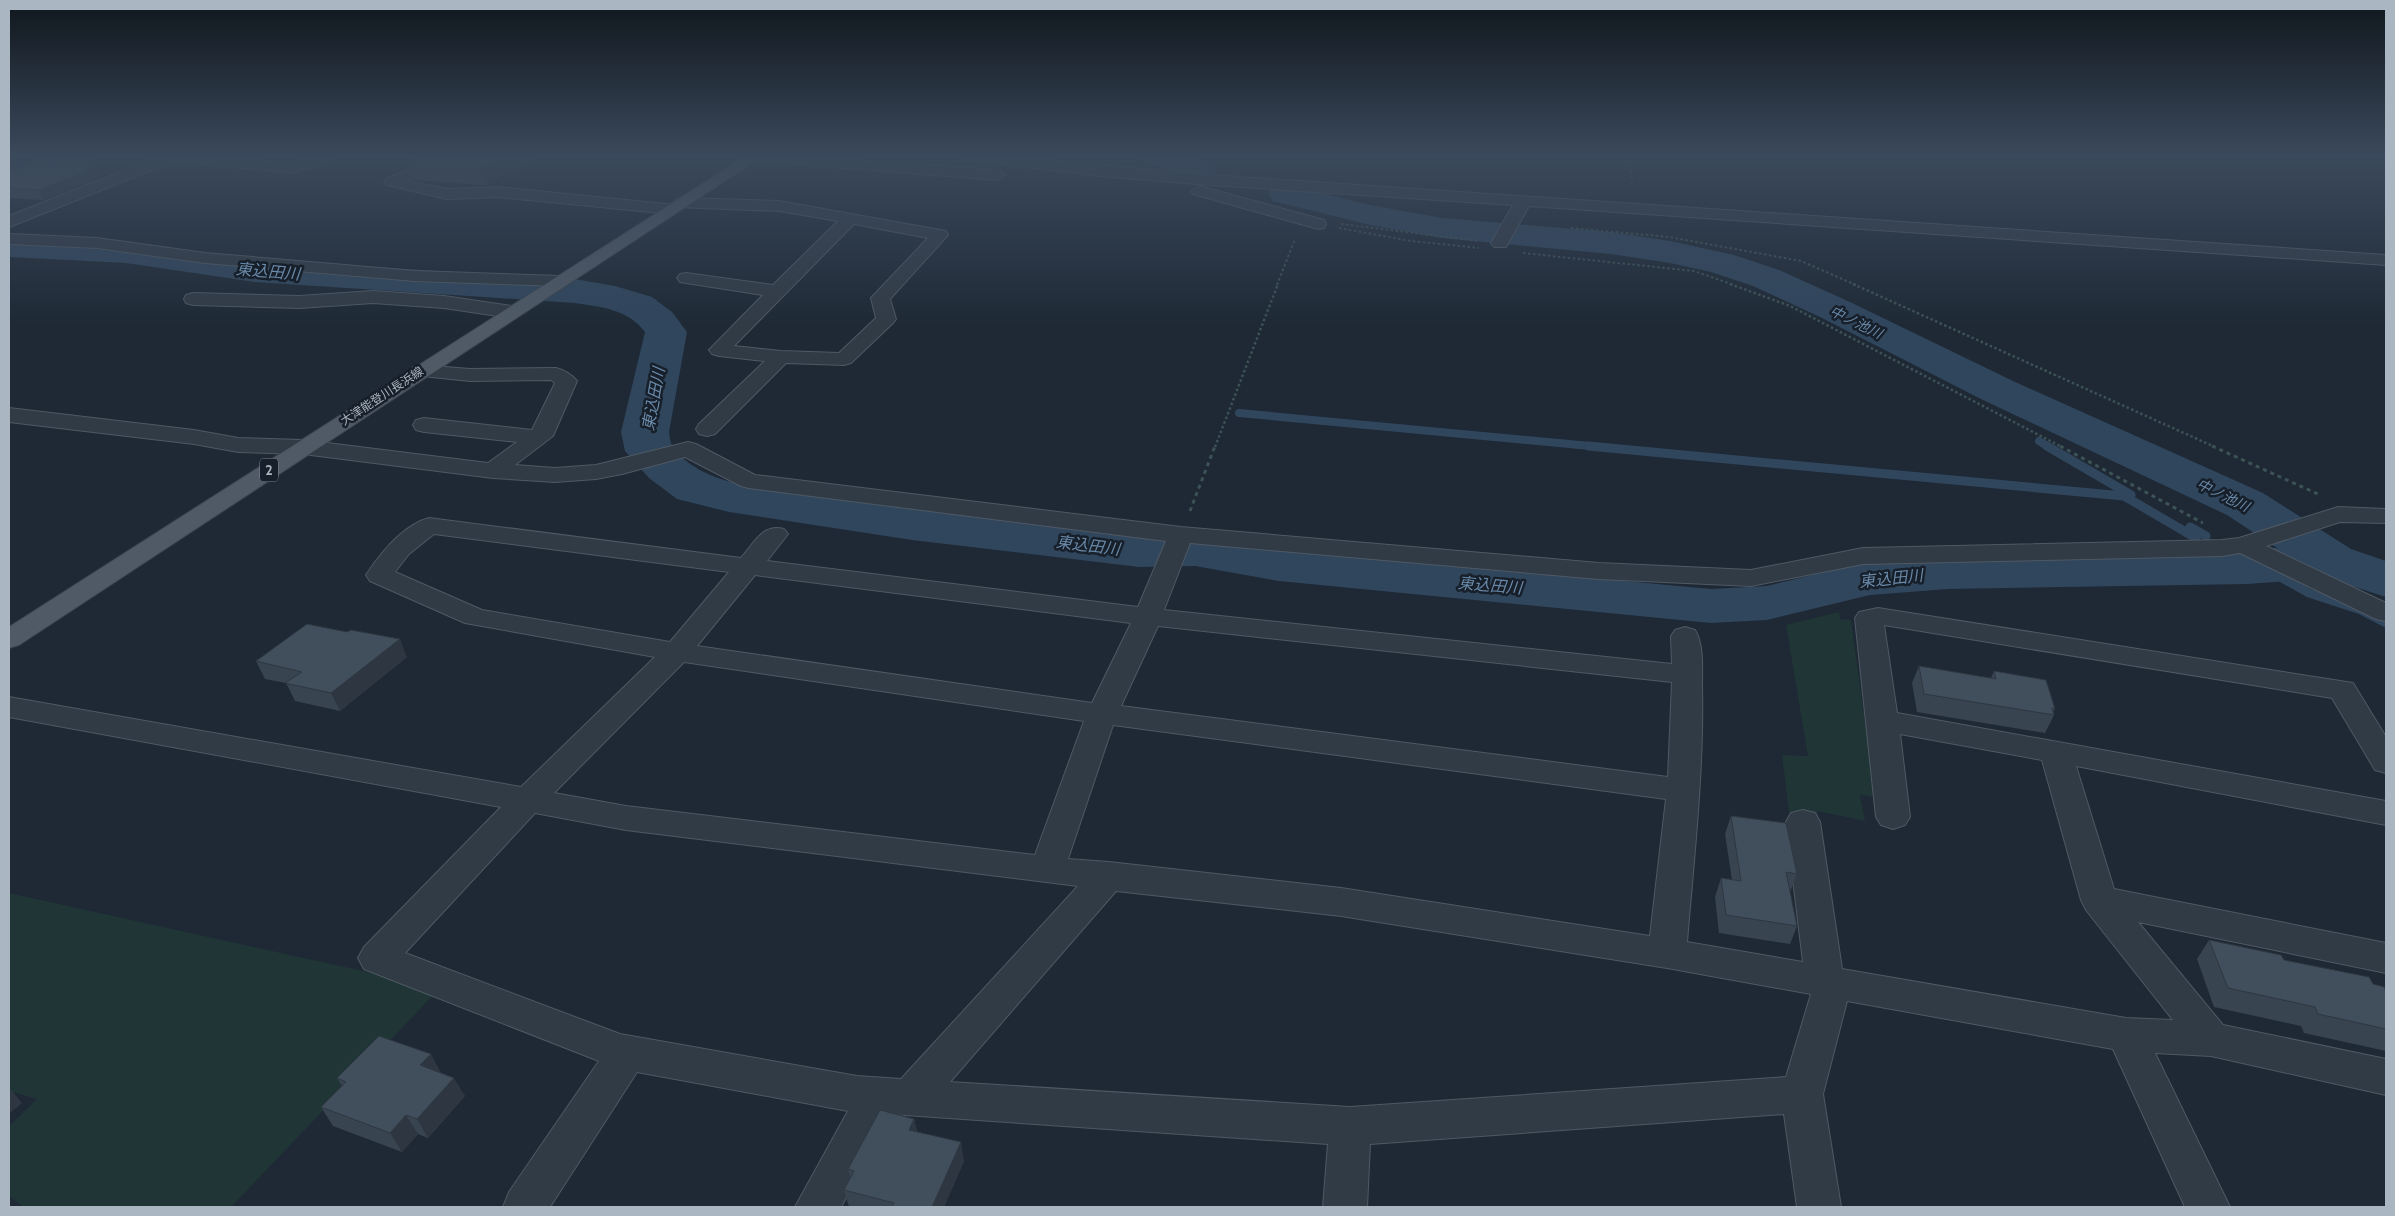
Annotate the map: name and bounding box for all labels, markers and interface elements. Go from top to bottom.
water label: 東込田川 [235,259,303,284]
water label: 中ノ池川 [1827,302,1887,343]
street label: 大津能登川長浜線 [337,363,426,428]
water label: 東込田川 [639,364,669,432]
road number: 2 [260,458,278,482]
water label: 中ノ池川 [2194,475,2254,516]
water label: 東込田川 [1055,532,1123,559]
water label: 東込田川 [1858,565,1926,591]
water label: 東込田川 [1457,573,1525,598]

